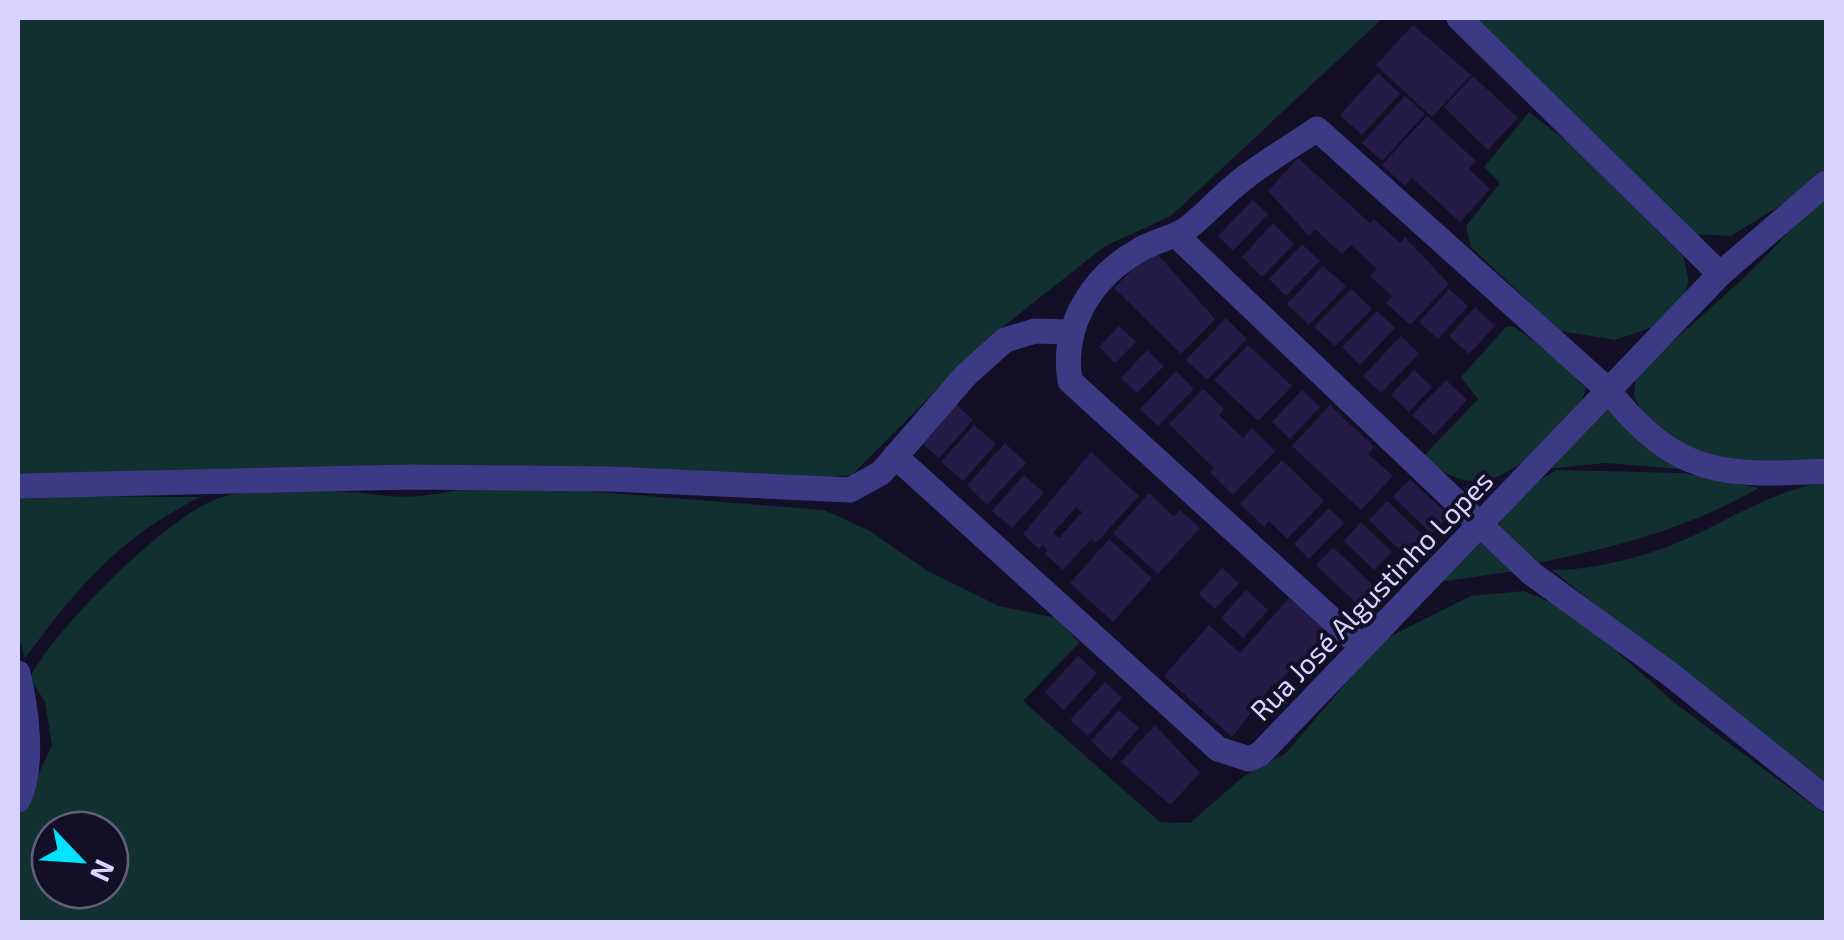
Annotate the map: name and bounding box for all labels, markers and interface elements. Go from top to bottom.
street label: Rua José Algustinho Lopes [1243,463,1499,727]
north arrow [30,810,130,910]
text: N [84,855,123,887]

